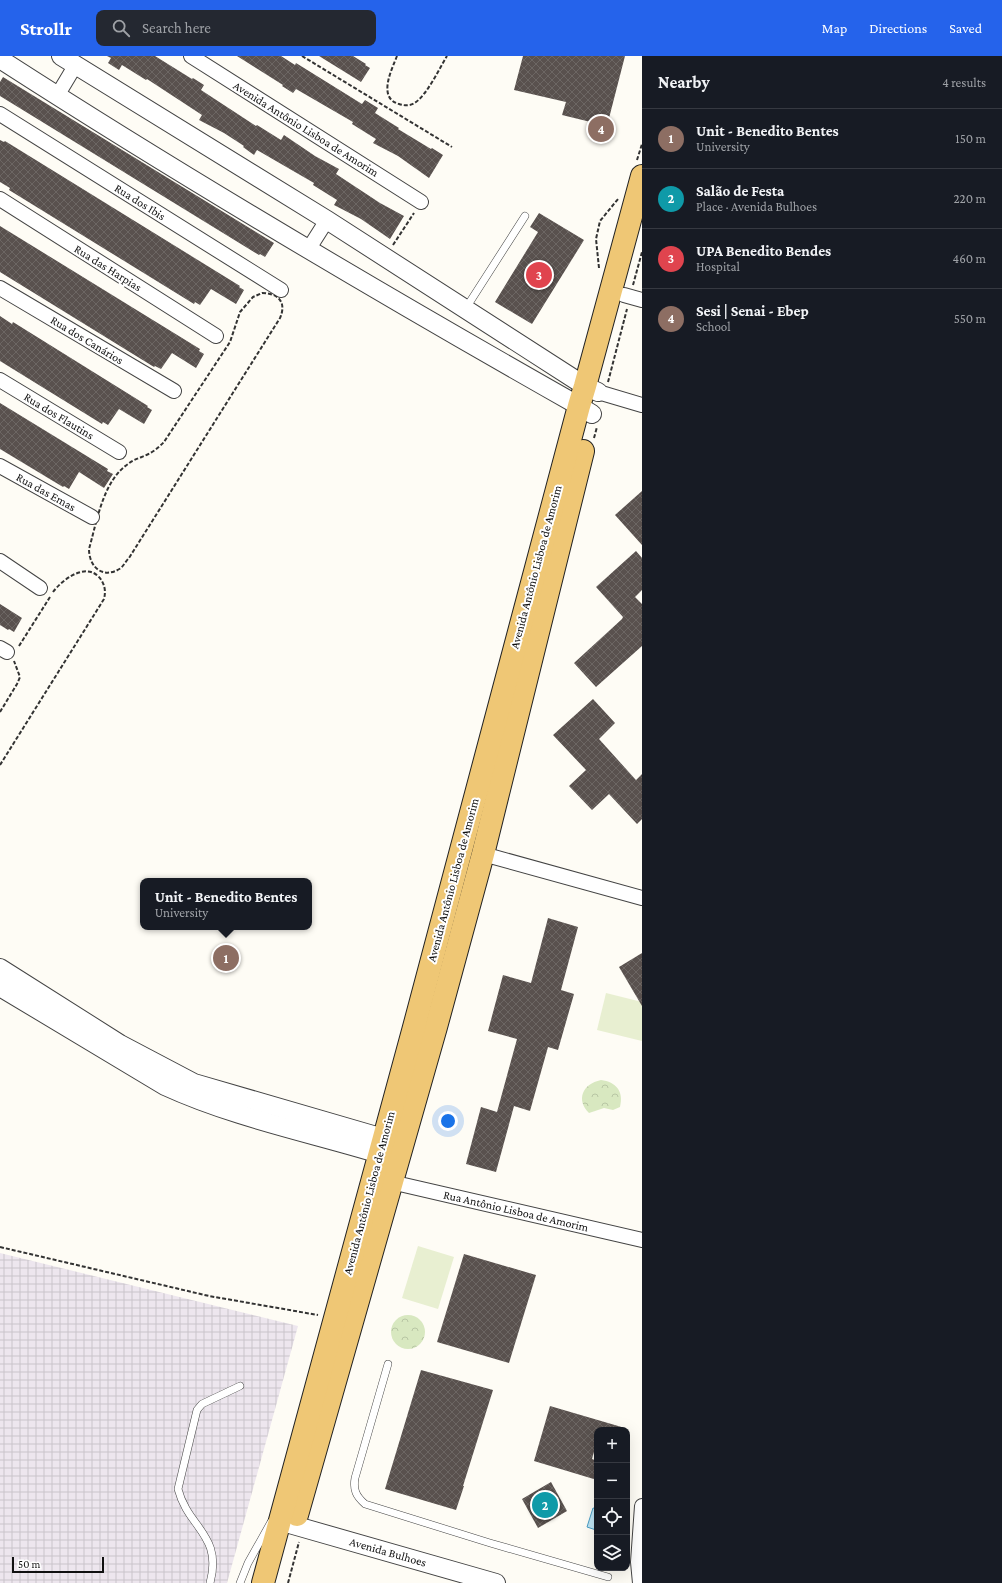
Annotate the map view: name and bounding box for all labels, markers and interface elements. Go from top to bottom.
search box [96,10,376,46]
icon: search [110,17,132,39]
text: Strollr [20,18,72,39]
text: Search here [142,20,211,36]
text: Map [822,20,847,36]
text: Directions [869,20,927,36]
text: Saved [949,20,982,36]
text: Nearby [658,73,710,92]
text: 4 results [942,75,986,90]
street label: Avenida Antônio Lisboa de Amorim [231,78,382,180]
pin: 4 [588,114,614,144]
text: Unit - Benedito Bentes [696,123,839,139]
text: 1 [669,131,673,146]
text: 150 m [955,131,986,146]
text: University [696,139,750,154]
street label: Rua dos Ibis [112,181,168,223]
text: Salão de Festa [696,183,784,199]
text: 2 [668,191,674,206]
text: 220 m [953,191,986,206]
text: Place · Avenida Bulhoes [696,199,817,214]
street label: Rua das Harpias [72,242,145,294]
text: UPA Benedito Bendes [696,243,831,259]
text: 3 [668,251,674,266]
text: 460 m [953,251,986,266]
text: Hospital [696,259,740,274]
pin: 3 [526,260,552,290]
text: Sesi | Senai - Ebep [696,303,809,319]
text: 4 [667,311,675,326]
text: 550 m [954,311,986,326]
street label: Rua dos Canários [48,313,126,367]
text: School [696,319,731,334]
street label: Rua dos Flautins [21,390,97,443]
street label: Rua das Emas [14,470,78,514]
street label: Avenida Antônio Lisboa de Amorim [507,483,565,650]
street label: Avenida Antônio Lisboa de Amorim [424,796,482,963]
popup [140,878,312,930]
text: Unit - Benedito Bentes [155,889,297,905]
text: University [155,905,208,920]
pin: 1 [213,943,239,973]
street label: Avenida Antônio Lisboa de Amorim [340,1109,398,1276]
your location [438,1111,458,1131]
street label: Rua Antônio Lisboa de Amorim [442,1187,590,1235]
map controls [594,1427,630,1571]
button: + [594,1427,630,1463]
button: − [594,1463,630,1499]
pin: 2 [532,1490,558,1520]
button: locate [594,1499,630,1535]
street label: Avenida Bulhoes [348,1534,428,1570]
button: layers [594,1535,630,1571]
scale bar [12,1555,104,1574]
text: 50 m [18,1558,40,1570]

